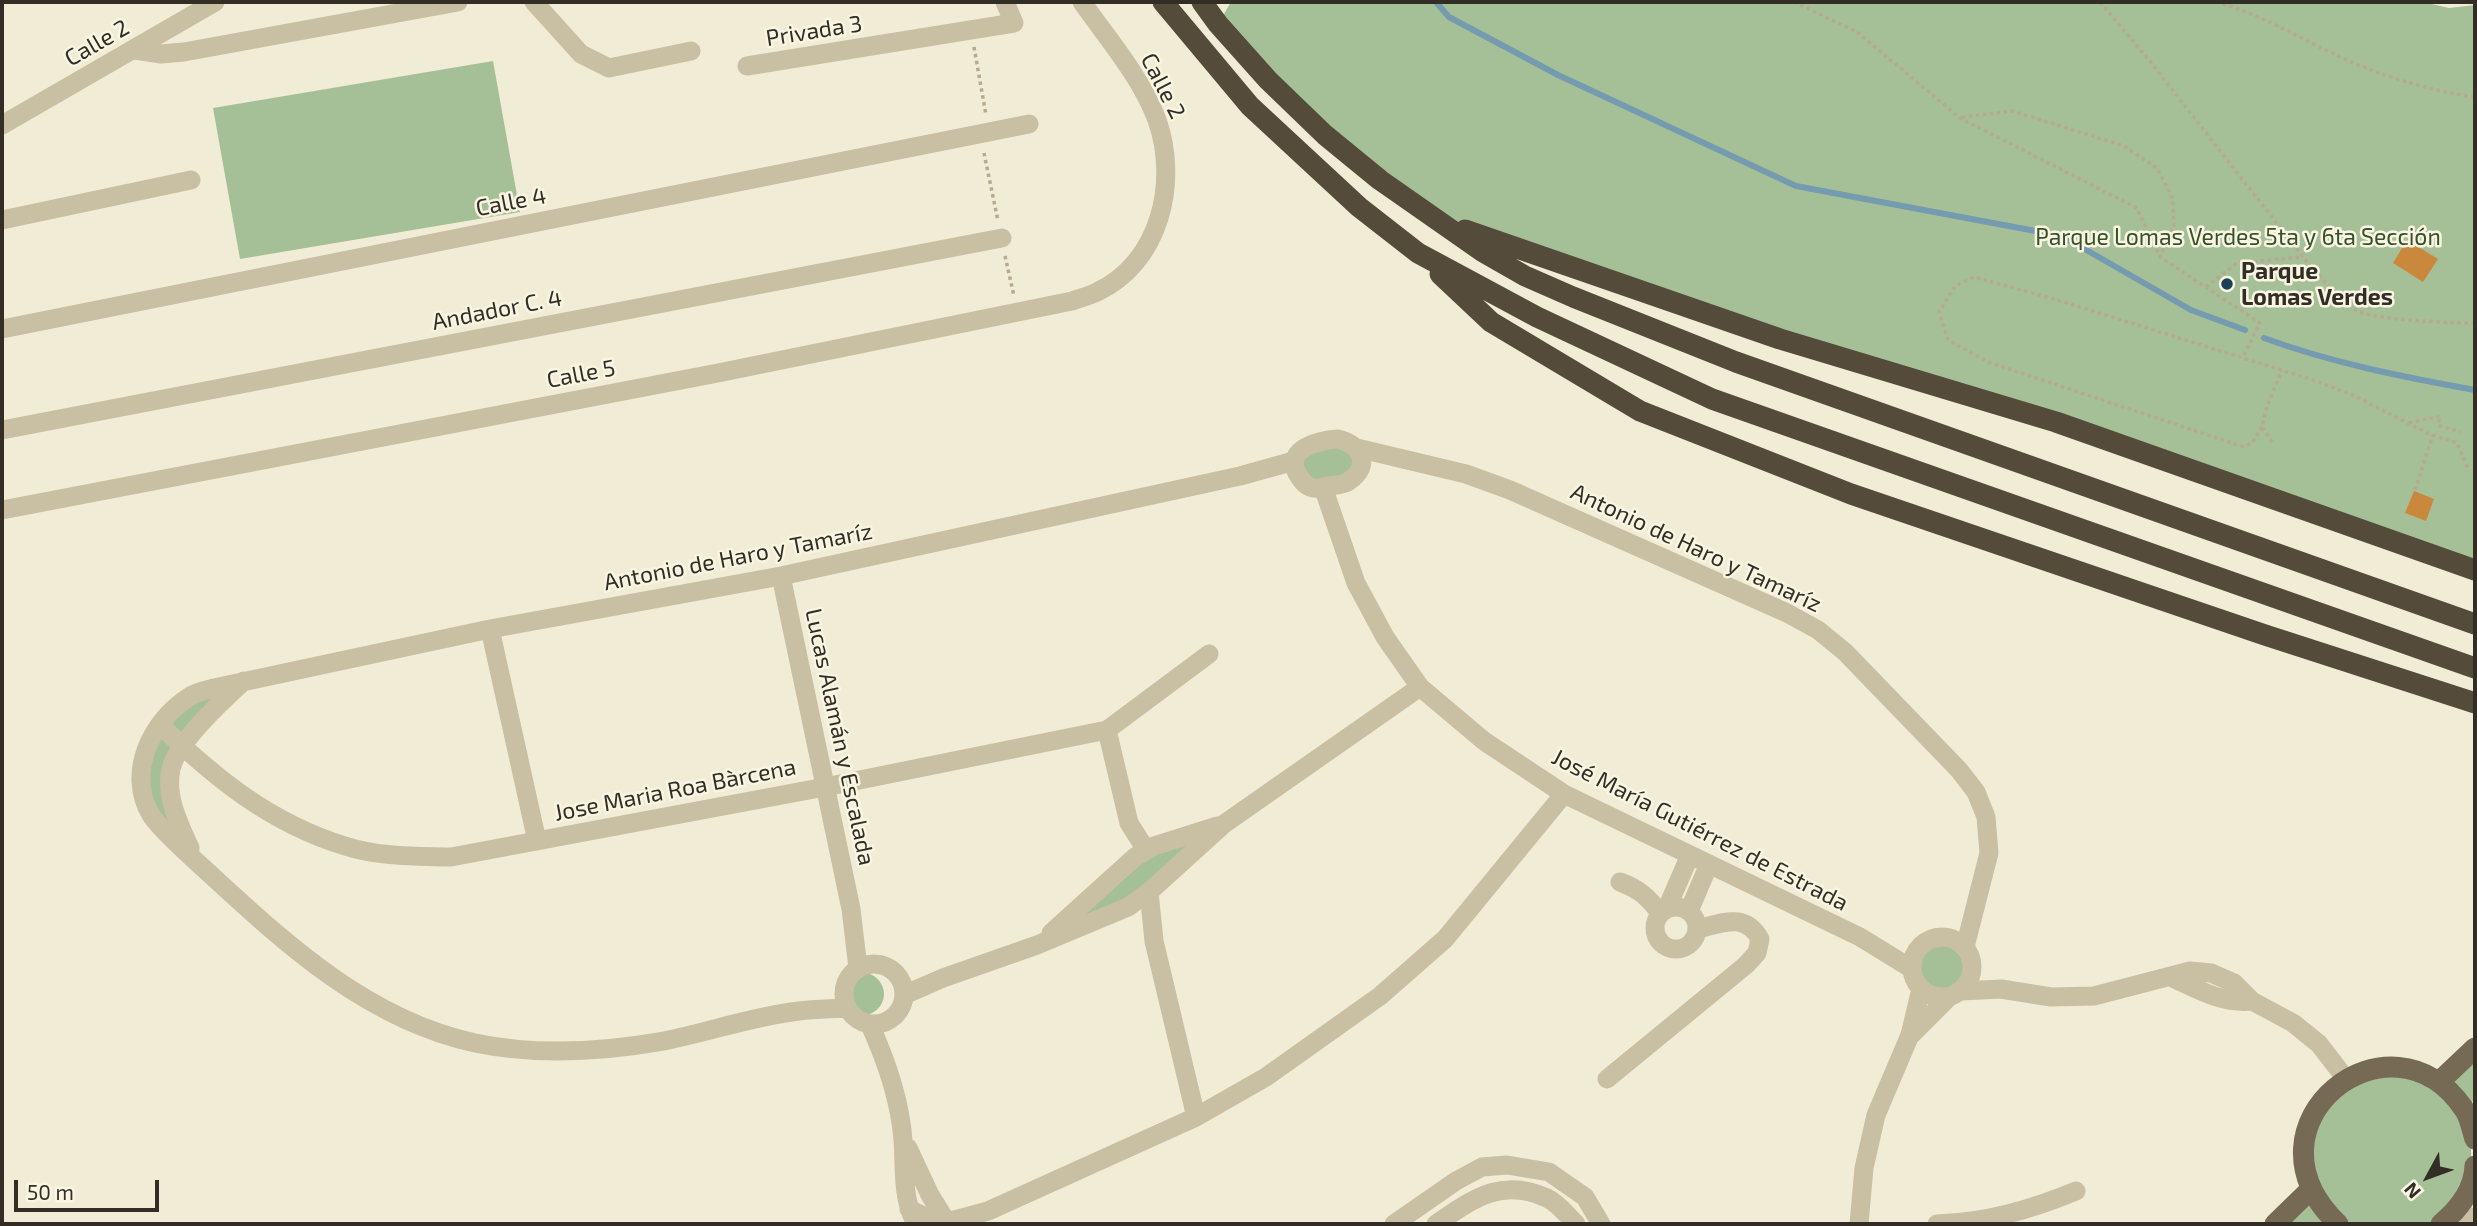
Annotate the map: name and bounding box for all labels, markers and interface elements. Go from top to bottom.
street label: Privada 3 [764,10,864,52]
street label: Calle 2 [60,14,134,72]
street label: Calle 2 [1135,49,1191,123]
street label: Calle 4 [474,182,548,222]
park label: Parque Lomas Verdes 5ta y 6ta Sección [2035,223,2441,251]
place label: Parque Lomas Verdes [2241,257,2393,311]
marker: Parque Lomas Verdes [2219,276,2235,292]
street label: Andador C. 4 [430,284,564,336]
street label: Calle 5 [544,354,618,394]
street label: Antonio de Haro y Tamaríz [1566,478,1826,618]
street label: Antonio de Haro y Tamaríz [601,517,875,597]
street label: Lucas Alamán y Escalada [799,606,881,868]
street label: José María Gutiérrez de Estrada [1547,743,1853,917]
street label: Jose Maria Roa Bàrcena [552,753,798,827]
north arrow [2393,1142,2463,1212]
scale bar [18,1166,163,1210]
text: N [2399,1178,2425,1204]
text: 50 m [27,1179,74,1204]

